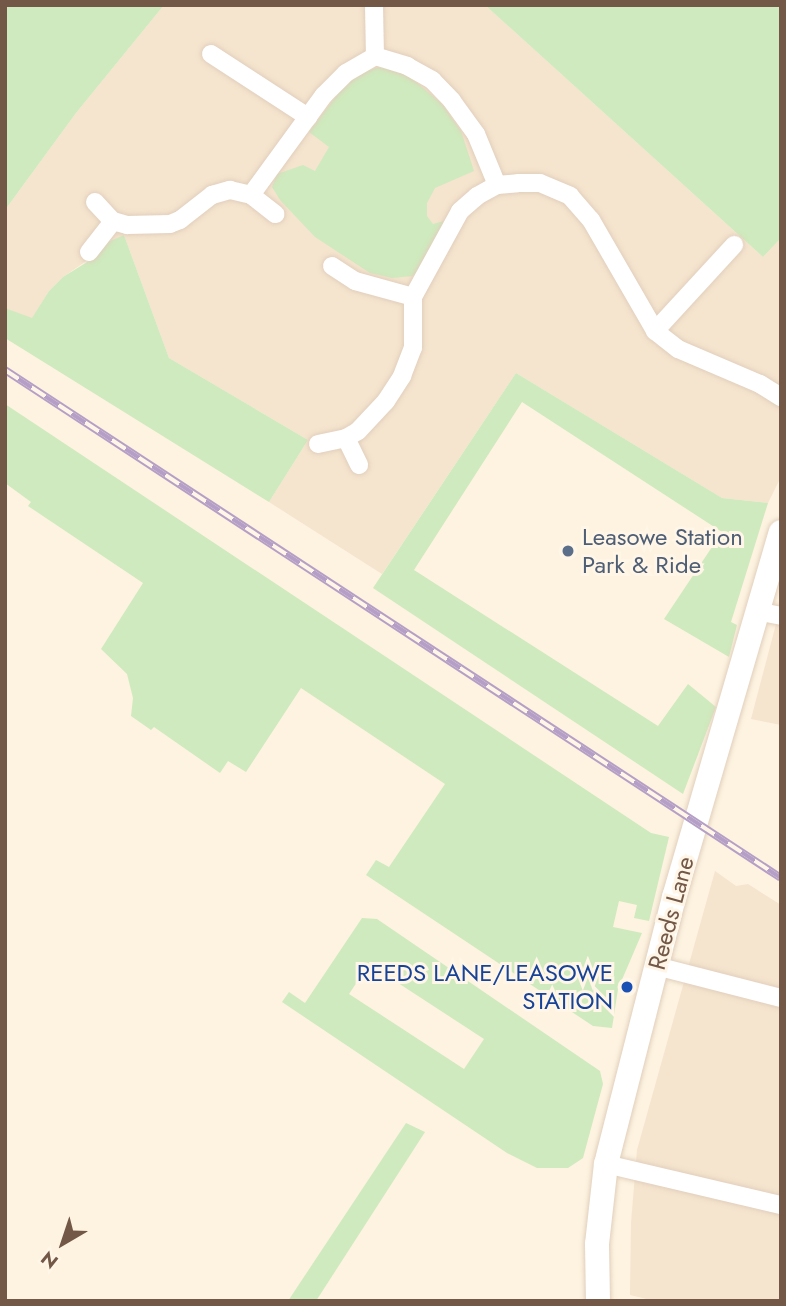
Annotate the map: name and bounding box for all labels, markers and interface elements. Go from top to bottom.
place label: Leasowe Station Park & Ride [582,523,743,579]
marker: Leasowe Station Park & Ride [560,543,576,559]
street label: Reeds Lane [642,853,700,973]
place label: REEDS LANE/LEASOWE STATION [357,959,613,1015]
marker: REEDS LANE/LEASOWE STATION [619,979,635,995]
north arrow [28,1208,98,1278]
text: N [35,1244,64,1275]

